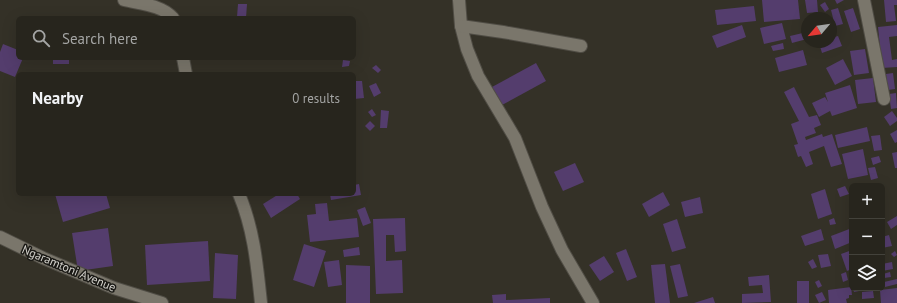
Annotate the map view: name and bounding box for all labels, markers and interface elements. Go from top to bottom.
north arrow [801,12,837,48]
search box [16,16,356,60]
icon: search [30,27,52,49]
text: Search here [62,29,138,48]
text: Nearby [32,87,83,109]
text: 0 results [292,90,340,107]
map controls [849,183,885,291]
button: + [849,183,885,219]
button: − [849,219,885,255]
street label: Ngaramtoni Avenue [20,241,118,295]
button: layers [849,255,885,291]

